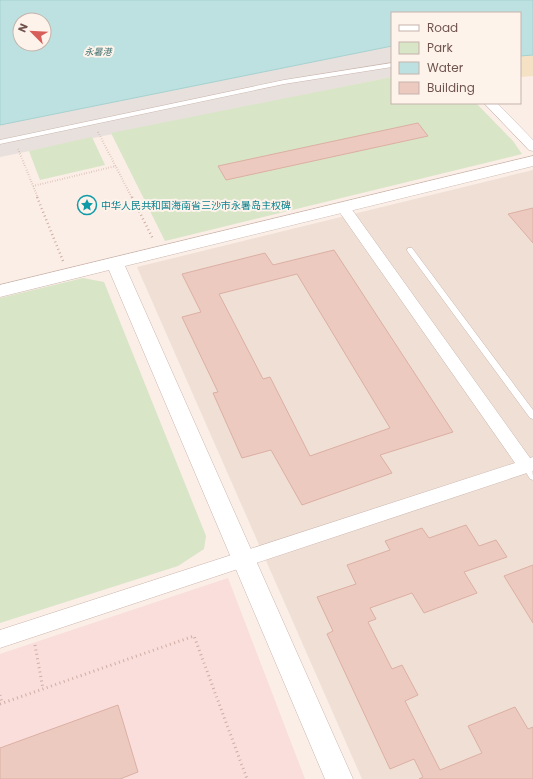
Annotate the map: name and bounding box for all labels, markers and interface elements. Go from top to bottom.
north arrow [12,12,52,52]
legend [391,12,521,104]
text: Road [427,19,458,36]
text: N [14,21,32,35]
text: Park [427,39,454,56]
water label: 永暑港 [84,46,113,58]
text: Water [427,59,464,76]
text: Building [427,79,475,96]
place icon: 中华人民共和国海南省三沙市永暑岛主权碑 [76,194,98,216]
place label: 中华人民共和国海南省三沙市永暑岛主权碑 [101,198,291,213]

